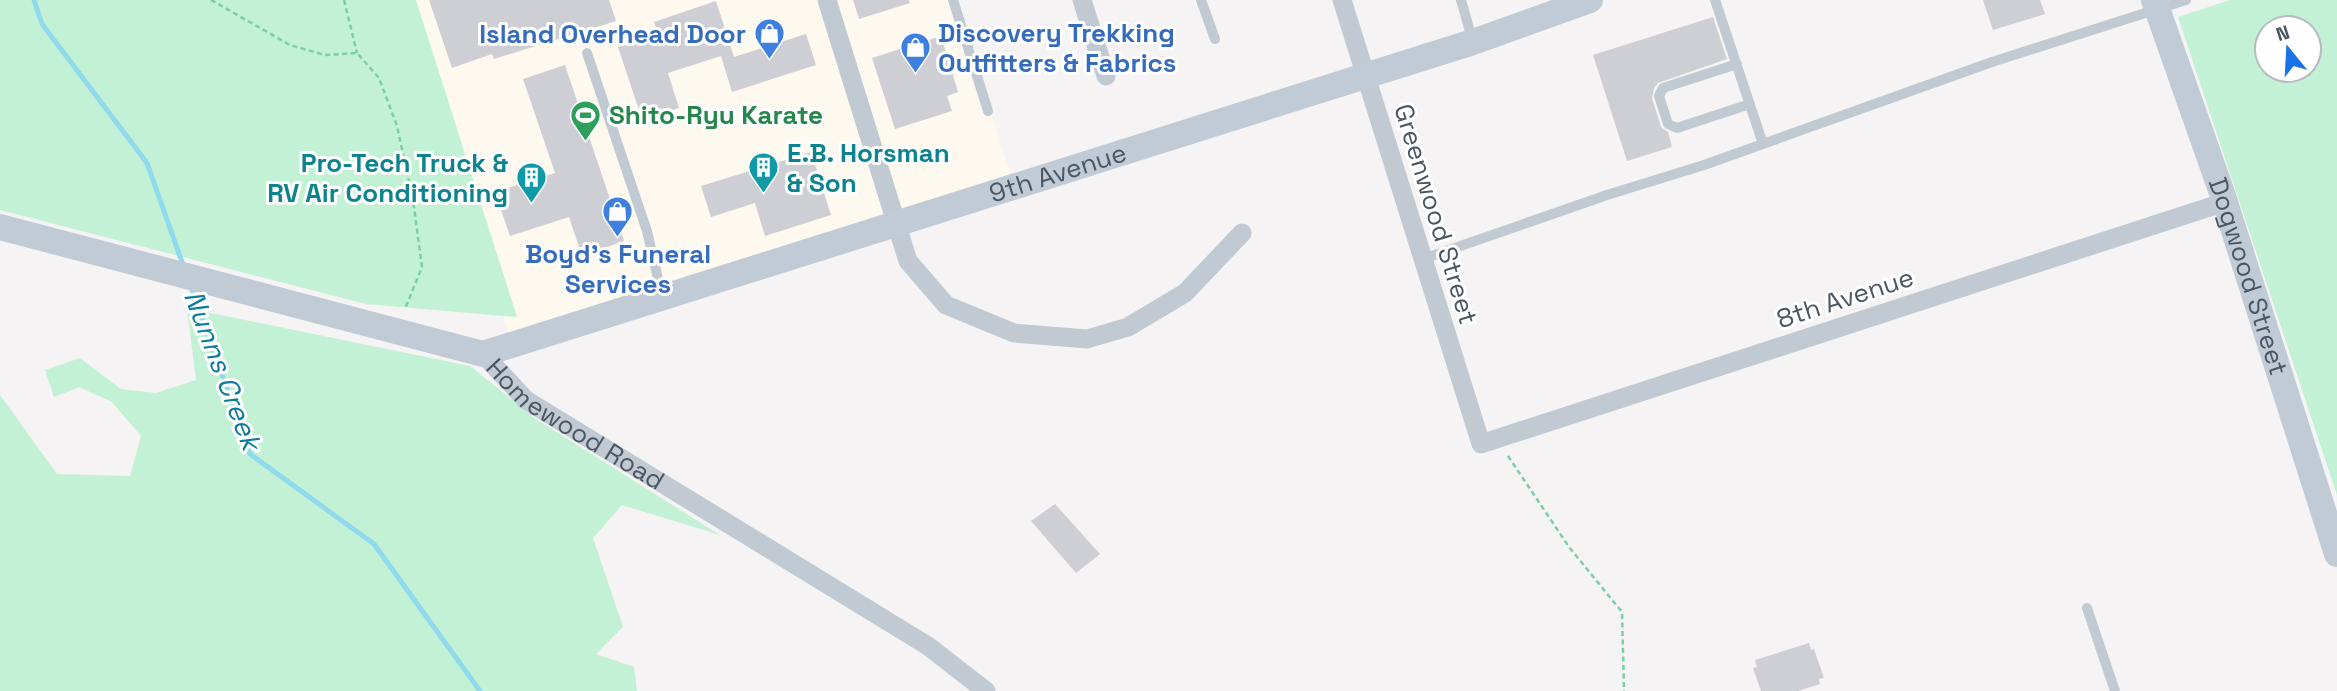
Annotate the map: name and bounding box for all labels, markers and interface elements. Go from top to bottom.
north arrow [2253,14,2323,84]
place label: Discovery Trekking Outfitters & Fabrics [938,16,1176,80]
place label: Island Overhead Door [479,17,746,51]
shop icon: Island Overhead Door [752,17,786,61]
text: N [2273,19,2293,47]
shop icon: Discovery Trekking Outfitters & Fabrics [898,31,932,75]
sports icon: Shito-Ryu Karate [569,98,603,142]
place label: Shito-Ryu Karate [609,98,823,132]
street label: Greenwood Street [1386,100,1486,328]
street label: 9th Avenue [985,135,1131,210]
place label: E.B. Horsman & Son [787,136,950,200]
place label: Pro-Tech Truck & RV Air Conditioning [267,146,508,210]
building icon: E.B. Horsman & Son [747,151,781,195]
building icon: Pro-Tech Truck & RV Air Conditioning [514,161,548,205]
street label: Dogwood Street [2201,173,2296,379]
shop icon: Boyd's Funeral Services [601,194,635,238]
place label: Boyd's Funeral Services [525,237,711,301]
street label: 8th Avenue [1772,260,1918,336]
water label: Nunns Creek [176,285,271,458]
street label: Homewood Road [479,351,671,498]

